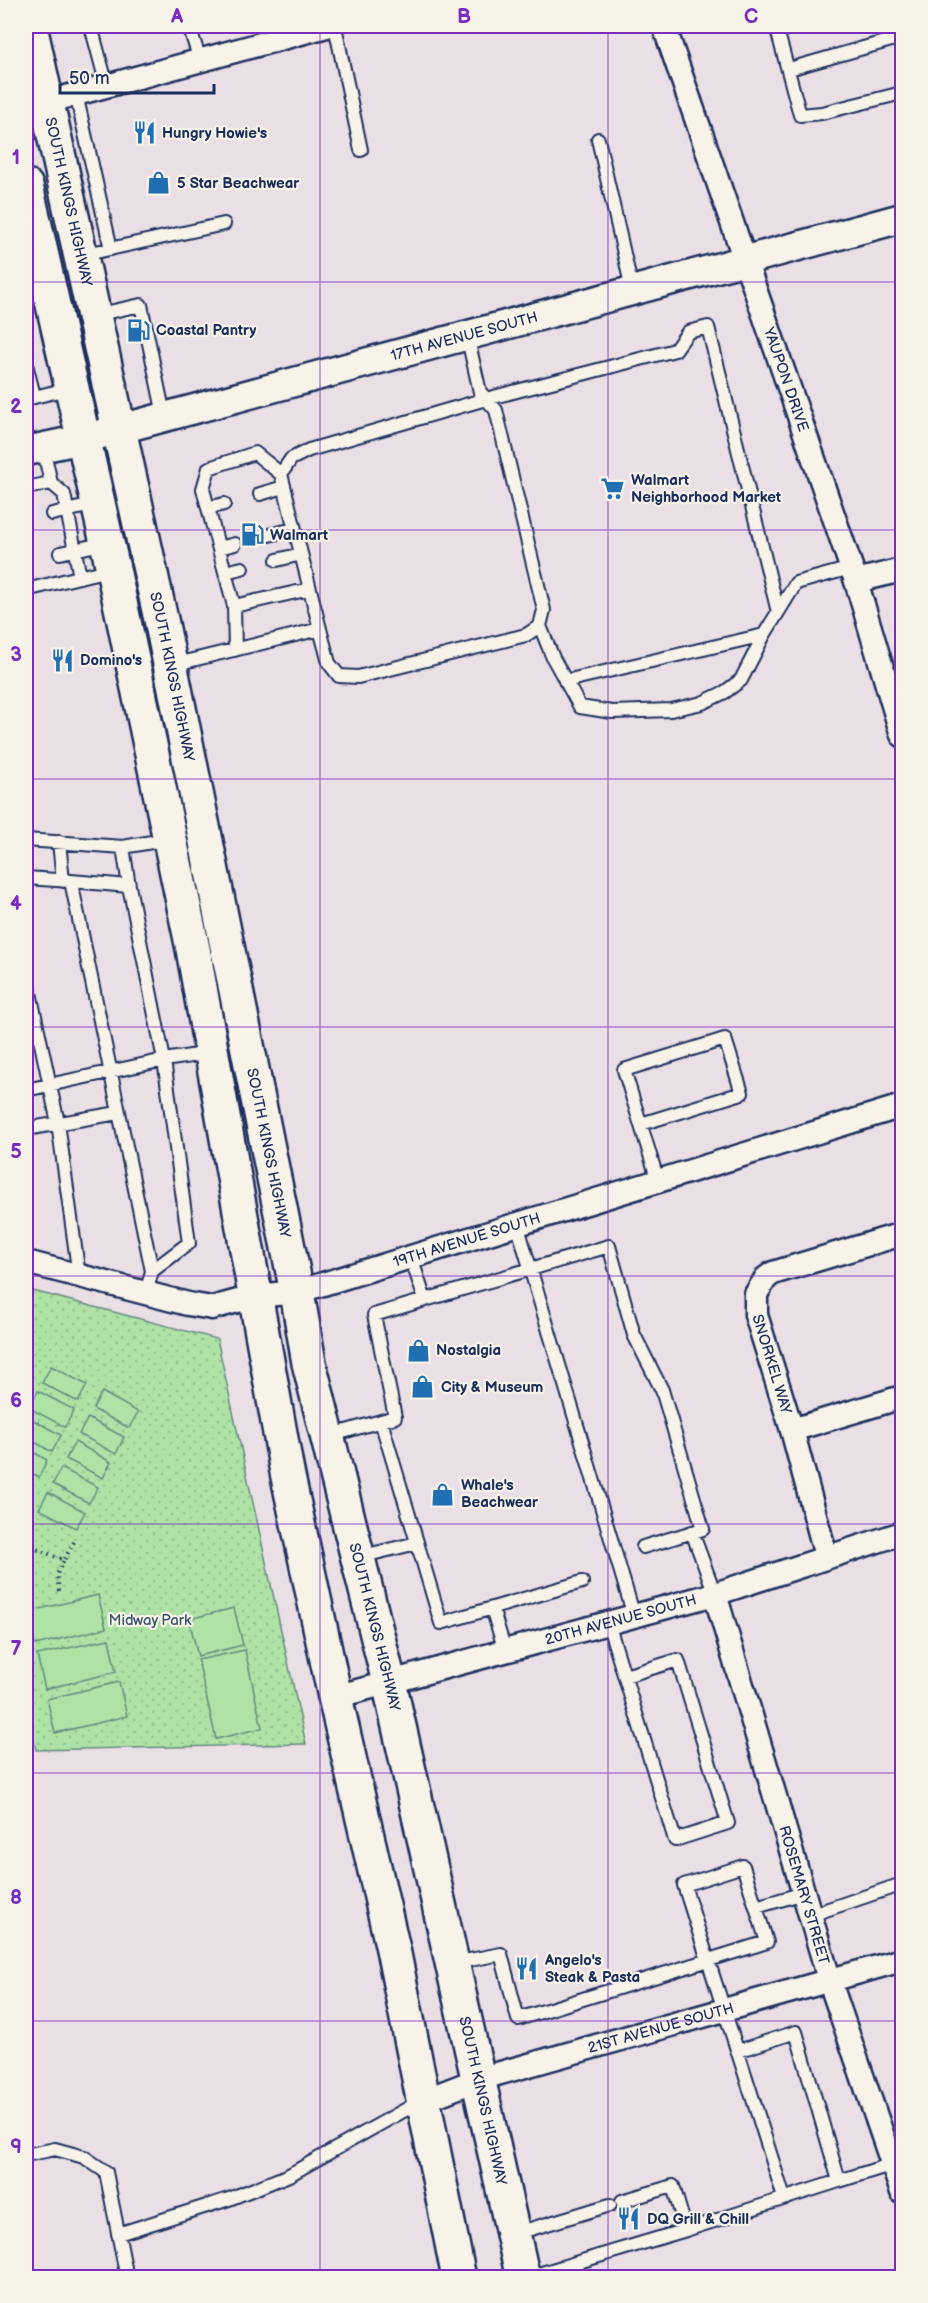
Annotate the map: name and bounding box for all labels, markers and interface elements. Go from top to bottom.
text: A [170,5,184,29]
text: B [457,5,471,29]
text: C [744,5,758,29]
scale bar [60,57,214,95]
text: 50 m [69,68,110,89]
street label: SOUTH KINGS HIGHWAY [40,116,96,288]
restaurant icon: Hungry Howie's [131,120,157,146]
place label: Hungry Howie's [162,124,267,143]
text: 1 [12,146,20,170]
shop icon: 5 Star Beachwear [146,170,172,196]
place label: 5 Star Beachwear [177,174,300,193]
street label: 17TH AVENUE SOUTH [389,308,540,366]
fuel station icon: Coastal Pantry [125,317,151,343]
place label: Coastal Pantry [156,321,256,340]
street label: YAUPON DRIVE [759,324,813,434]
text: 2 [10,395,22,419]
place label: Walmart Neighborhood Market [631,471,781,507]
supermarket icon: Walmart Neighborhood Market [600,476,626,502]
fuel station icon: Walmart [239,522,265,548]
place label: Walmart [270,526,328,545]
street label: SOUTH KINGS HIGHWAY [145,590,199,763]
text: 3 [10,643,22,667]
restaurant icon: Domino's [49,647,75,673]
place label: Domino's [80,651,142,670]
text: 4 [10,892,22,916]
street label: SOUTH KINGS HIGHWAY [242,1067,295,1240]
text: 5 [10,1140,22,1164]
street label: 19TH AVENUE SOUTH [391,1209,543,1272]
street label: SNORKEL WAY [747,1312,796,1416]
shop icon: Nostalgia [405,1337,431,1363]
place label: Nostalgia [436,1341,501,1360]
shop icon: City & Museum [410,1374,436,1400]
place label: City & Museum [441,1378,544,1397]
text: 6 [10,1389,22,1413]
place label: Whale's Beachwear [461,1476,539,1512]
shop icon: Whale's Beachwear [430,1481,456,1507]
street label: SOUTH KINGS HIGHWAY [344,1541,404,1713]
street label: 20TH AVENUE SOUTH [543,1590,699,1650]
park label: Midway Park [109,1611,192,1630]
text: 7 [10,1637,22,1661]
street label: ROSEMARY STREET [774,1824,833,1967]
text: 8 [10,1886,22,1910]
place label: Angelo's Steak & Pasta [544,1951,640,1987]
restaurant icon: Angelo's Steak & Pasta [514,1956,540,1982]
street label: 21ST AVENUE SOUTH [586,1999,736,2058]
street label: SOUTH KINGS HIGHWAY [454,2015,511,2187]
text: 9 [10,2135,22,2159]
restaurant icon: DQ Grill & Chill [616,2206,642,2232]
place label: DQ Grill & Chill [647,2210,749,2229]

